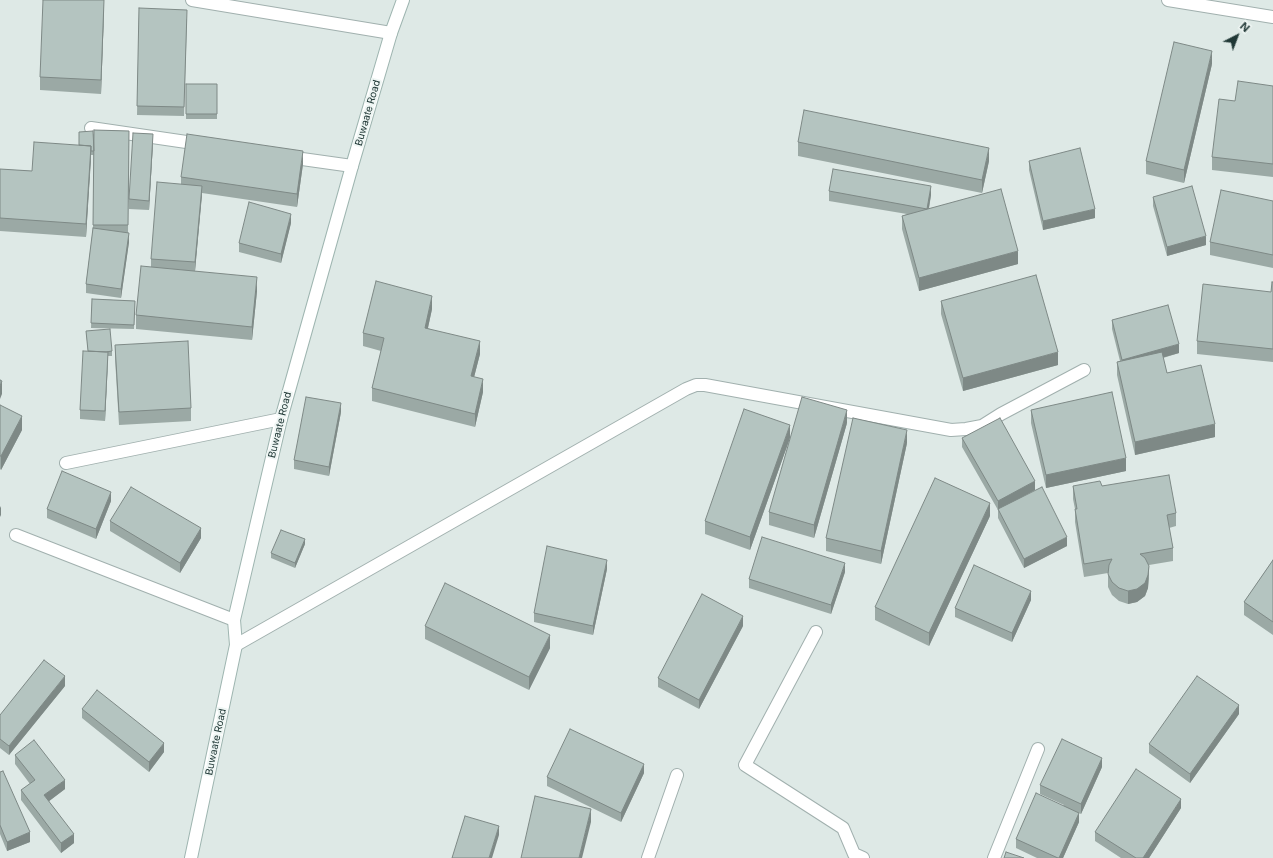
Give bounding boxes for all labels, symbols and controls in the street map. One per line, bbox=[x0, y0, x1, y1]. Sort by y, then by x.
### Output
north arrow bbox=[1217, 16, 1257, 56]
text: N bbox=[1237, 19, 1253, 35]
street label: Buwaate Road bbox=[353, 79, 383, 147]
street label: Buwaate Road bbox=[266, 391, 294, 459]
street label: Buwaate Road bbox=[203, 708, 229, 776]

